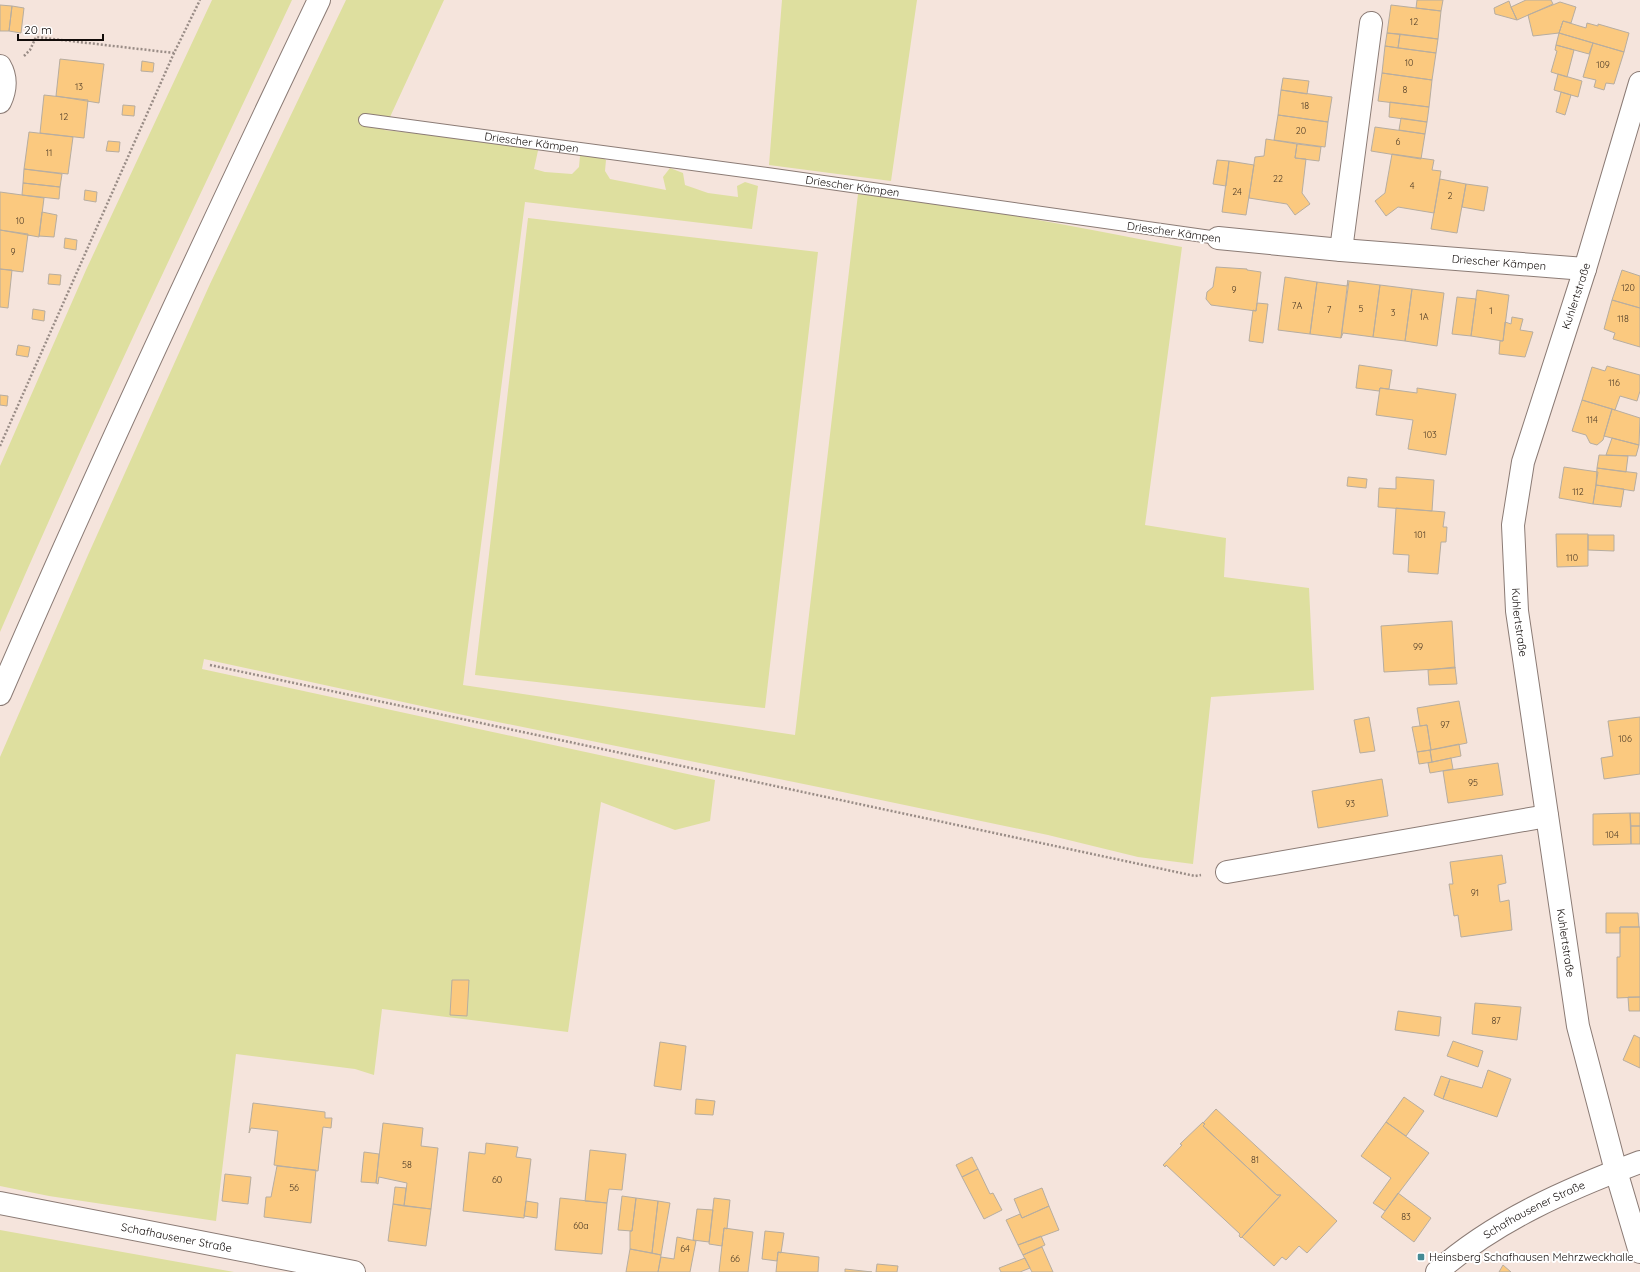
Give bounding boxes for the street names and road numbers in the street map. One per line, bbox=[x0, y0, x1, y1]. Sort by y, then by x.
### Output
street label: Driescher Kämpen bbox=[484, 129, 579, 156]
street label: Driescher Kämpen bbox=[805, 173, 900, 200]
street label: Driescher Kämpen bbox=[1126, 218, 1222, 246]
street label: Driescher Kämpen bbox=[1451, 252, 1547, 273]
street label: Kuhlertstraße bbox=[1559, 261, 1593, 331]
street label: Kuhlertstraße bbox=[1509, 588, 1531, 658]
street label: Kuhlertstraße bbox=[1554, 908, 1578, 978]
street label: Schafhausener Straße bbox=[1481, 1178, 1587, 1242]
street label: Schafhausener Straße bbox=[120, 1220, 233, 1255]

